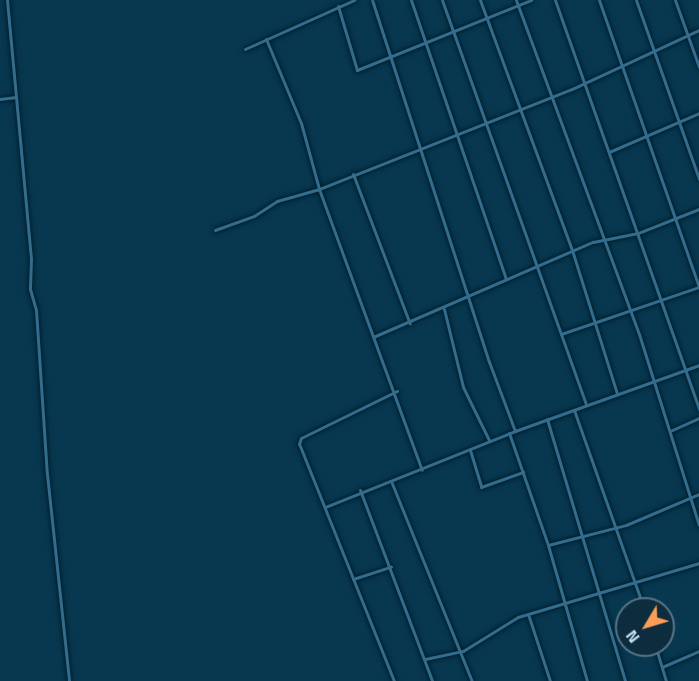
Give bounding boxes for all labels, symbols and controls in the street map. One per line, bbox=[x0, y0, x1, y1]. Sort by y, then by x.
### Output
north arrow bbox=[615, 597, 675, 657]
text: N bbox=[620, 625, 645, 649]

